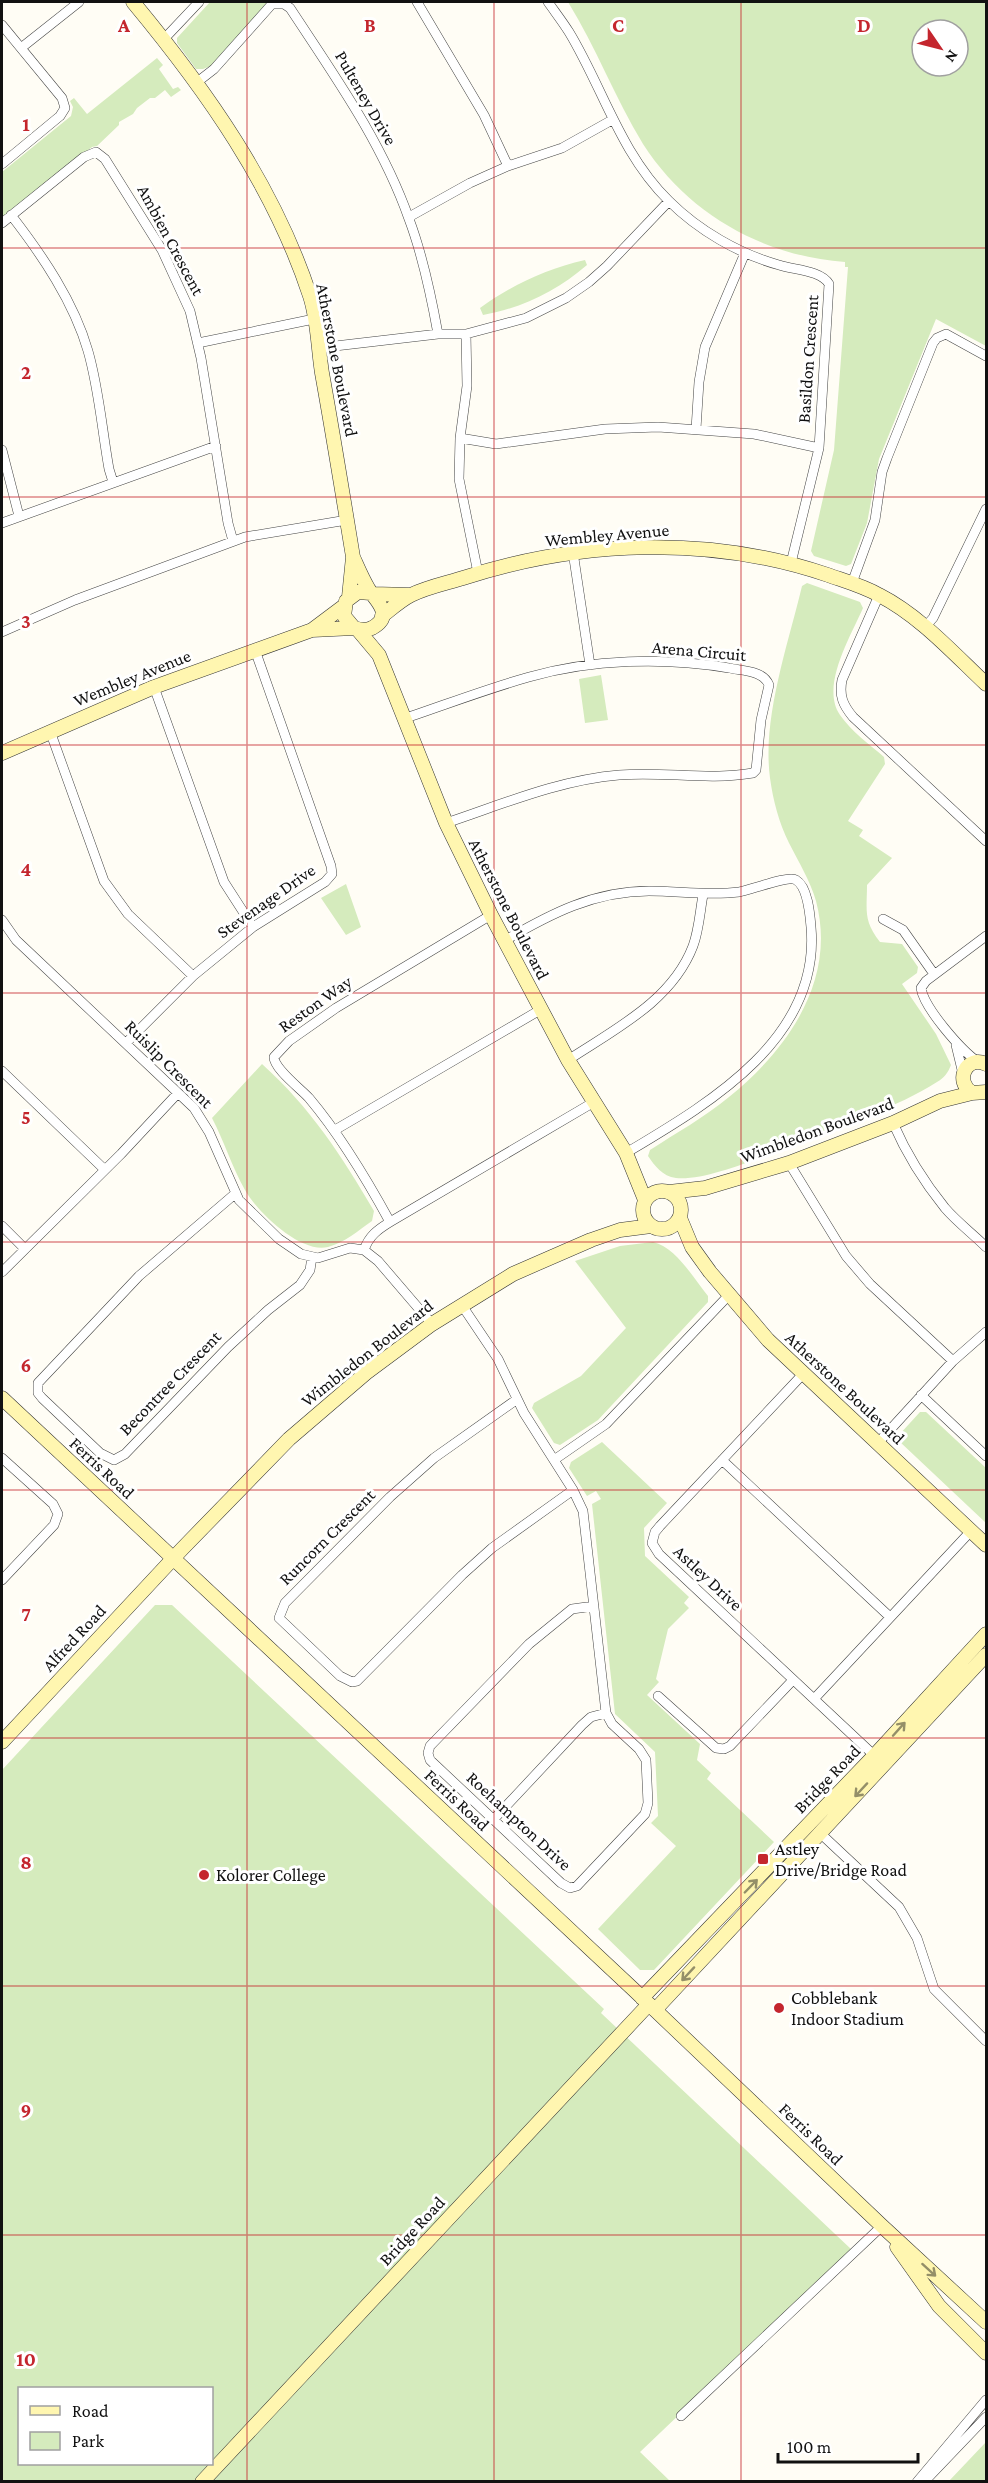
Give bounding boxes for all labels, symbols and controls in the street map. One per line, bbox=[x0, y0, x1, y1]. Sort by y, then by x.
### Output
text: A bbox=[117, 14, 131, 36]
text: B bbox=[364, 14, 376, 36]
text: C bbox=[612, 14, 624, 36]
text: D bbox=[857, 14, 871, 36]
north arrow bbox=[910, 18, 970, 78]
street label: Pulteney Drive bbox=[331, 47, 401, 149]
text: N bbox=[942, 47, 962, 66]
text: 1 bbox=[22, 113, 30, 135]
street label: Ambien Crescent bbox=[133, 181, 209, 300]
street label: Atherstone Boulevard bbox=[312, 282, 362, 439]
street label: Basildon Crescent bbox=[794, 293, 823, 424]
text: 2 bbox=[21, 361, 31, 383]
street label: Wembley Avenue bbox=[544, 520, 670, 550]
text: 3 bbox=[21, 610, 31, 632]
street label: Arena Circuit bbox=[651, 637, 748, 665]
street label: Wembley Avenue bbox=[70, 645, 194, 711]
street label: Atherstone Boulevard bbox=[465, 835, 553, 983]
text: 4 bbox=[21, 858, 32, 880]
street label: Stevenage Drive bbox=[213, 860, 319, 942]
street label: Reston Way bbox=[275, 971, 356, 1037]
street label: Ruislip Crescent bbox=[121, 1016, 218, 1113]
street label: Wimbledon Boulevard bbox=[738, 1093, 897, 1167]
text: 5 bbox=[21, 1106, 31, 1128]
street label: Wimbledon Boulevard bbox=[297, 1295, 437, 1411]
street label: Becontree Crescent bbox=[115, 1326, 226, 1439]
street label: Atherstone Boulevard bbox=[781, 1328, 909, 1449]
text: 6 bbox=[21, 1354, 31, 1376]
street label: Ferris Road bbox=[66, 1433, 139, 1503]
street label: Runcorn Crescent bbox=[275, 1484, 380, 1589]
street label: Astley Drive bbox=[669, 1541, 747, 1615]
street label: Alfred Road bbox=[38, 1600, 110, 1675]
text: 7 bbox=[21, 1603, 31, 1625]
one-way arrow bbox=[892, 1722, 906, 1737]
street label: Bridge Road bbox=[790, 1740, 865, 1817]
street label: Ferris Road bbox=[421, 1765, 494, 1835]
street label: Roehampton Drive bbox=[463, 1767, 575, 1875]
one-way arrow bbox=[853, 1782, 868, 1797]
place label: Astley Drive/Bridge Road bbox=[775, 1839, 908, 1880]
text: 8 bbox=[20, 1851, 32, 1873]
marker: Astley Drive/Bridge Road bbox=[756, 1852, 770, 1866]
place label: Kolorer College bbox=[216, 1865, 326, 1885]
marker: Kolorer College bbox=[197, 1868, 211, 1882]
one-way arrow bbox=[743, 1879, 757, 1894]
one-way arrow bbox=[681, 1966, 695, 1981]
place label: Cobblebank Indoor Stadium bbox=[791, 1988, 905, 2029]
marker: Cobblebank Indoor Stadium bbox=[772, 2001, 786, 2015]
text: 9 bbox=[21, 2099, 31, 2121]
street label: Ferris Road bbox=[775, 2099, 847, 2170]
street label: Bridge Road bbox=[375, 2192, 449, 2270]
one-way arrow bbox=[922, 2263, 937, 2277]
text: 10 bbox=[16, 2348, 36, 2370]
legend bbox=[18, 2387, 213, 2465]
text: Road bbox=[72, 2401, 109, 2421]
scale bar bbox=[778, 2426, 918, 2464]
text: Park bbox=[72, 2431, 104, 2451]
text: 100 m bbox=[787, 2437, 832, 2457]

